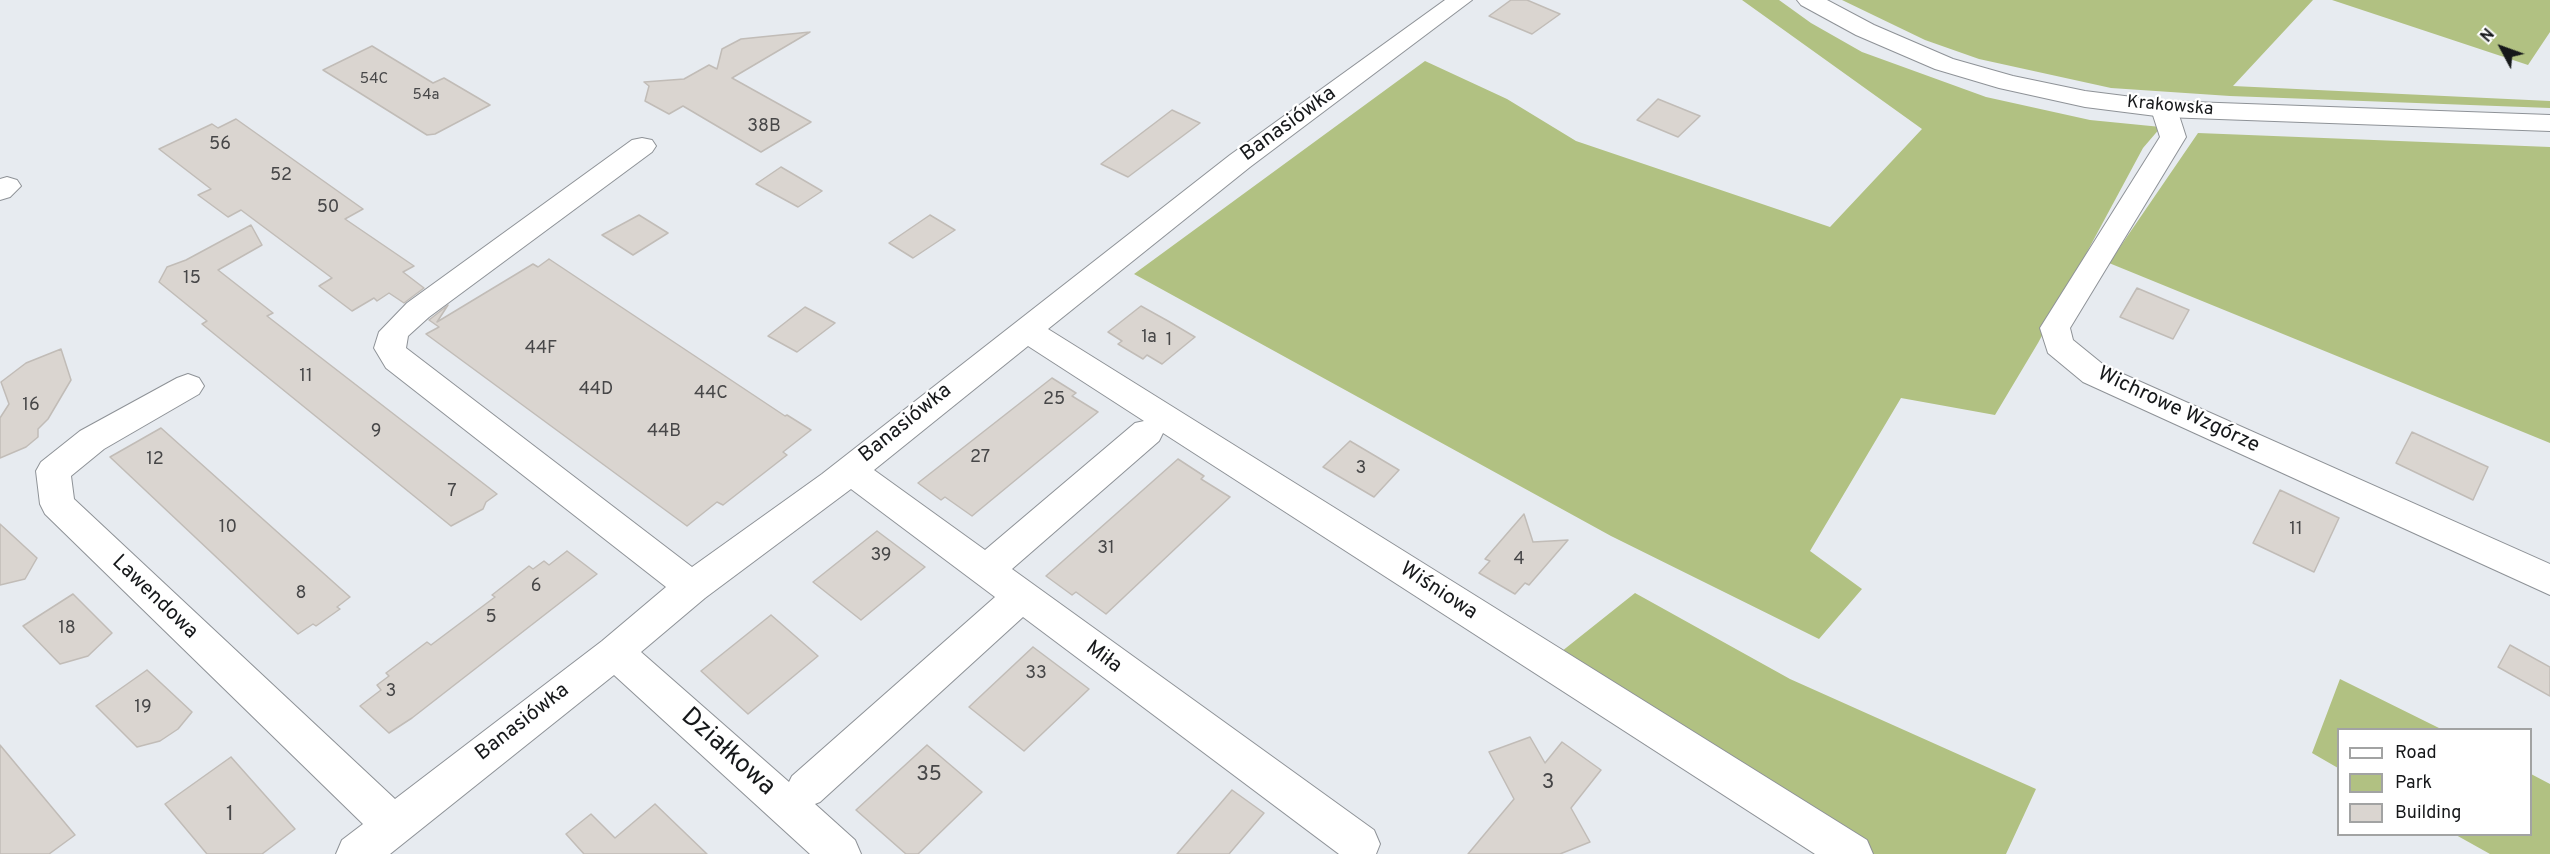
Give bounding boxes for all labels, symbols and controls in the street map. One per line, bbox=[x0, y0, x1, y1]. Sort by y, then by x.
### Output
north arrow bbox=[2472, 18, 2532, 78]
text: N bbox=[2477, 25, 2500, 47]
house number: 54C bbox=[360, 71, 388, 89]
street label: Banasiówka bbox=[1236, 82, 1342, 168]
house number: 54a bbox=[413, 87, 439, 105]
street label: Krakowska bbox=[2126, 92, 2214, 122]
house number: 38B bbox=[747, 116, 781, 138]
house number: 56 bbox=[209, 134, 231, 156]
house number: 52 bbox=[270, 165, 292, 187]
house number: 50 bbox=[317, 197, 339, 219]
house number: 15 bbox=[183, 268, 201, 290]
house number: 1a bbox=[1141, 327, 1157, 349]
house number: 1 bbox=[1166, 330, 1172, 352]
house number: 44F bbox=[525, 338, 557, 360]
street label: Wichrowe Wzgórze bbox=[2093, 362, 2263, 460]
house number: 11 bbox=[299, 366, 313, 388]
house number: 44D bbox=[579, 379, 613, 401]
street label: Banasiówka bbox=[855, 379, 957, 469]
house number: 44C bbox=[694, 383, 728, 405]
house number: 25 bbox=[1043, 389, 1065, 411]
house number: 16 bbox=[22, 395, 40, 417]
house number: 9 bbox=[371, 421, 381, 443]
house number: 44B bbox=[647, 421, 681, 443]
house number: 27 bbox=[970, 447, 990, 469]
house number: 12 bbox=[146, 449, 164, 471]
house number: 3 bbox=[1356, 458, 1366, 480]
house number: 7 bbox=[447, 481, 457, 503]
house number: 10 bbox=[219, 517, 237, 539]
house number: 11 bbox=[2289, 519, 2303, 541]
house number: 31 bbox=[1097, 538, 1115, 560]
house number: 39 bbox=[870, 545, 892, 567]
house number: 4 bbox=[1513, 549, 1525, 571]
street label: Lawendowa bbox=[106, 551, 202, 645]
street label: Wiśniowa bbox=[1395, 558, 1481, 626]
house number: 6 bbox=[531, 576, 541, 598]
house number: 8 bbox=[296, 583, 306, 605]
house number: 5 bbox=[485, 607, 497, 629]
house number: 18 bbox=[58, 618, 76, 640]
street label: Miła bbox=[1080, 636, 1126, 680]
house number: 33 bbox=[1025, 663, 1047, 685]
street label: Banasiówka bbox=[471, 679, 575, 767]
house number: 3 bbox=[386, 681, 396, 703]
house number: 19 bbox=[134, 697, 152, 719]
street label: Działkowa bbox=[673, 702, 781, 804]
legend bbox=[2337, 728, 2532, 836]
text: Road bbox=[2395, 742, 2437, 765]
house number: 35 bbox=[916, 763, 942, 789]
house number: 3 bbox=[1542, 771, 1554, 797]
text: Park bbox=[2395, 772, 2432, 795]
text: Building bbox=[2395, 802, 2461, 825]
house number: 1 bbox=[226, 803, 234, 829]

